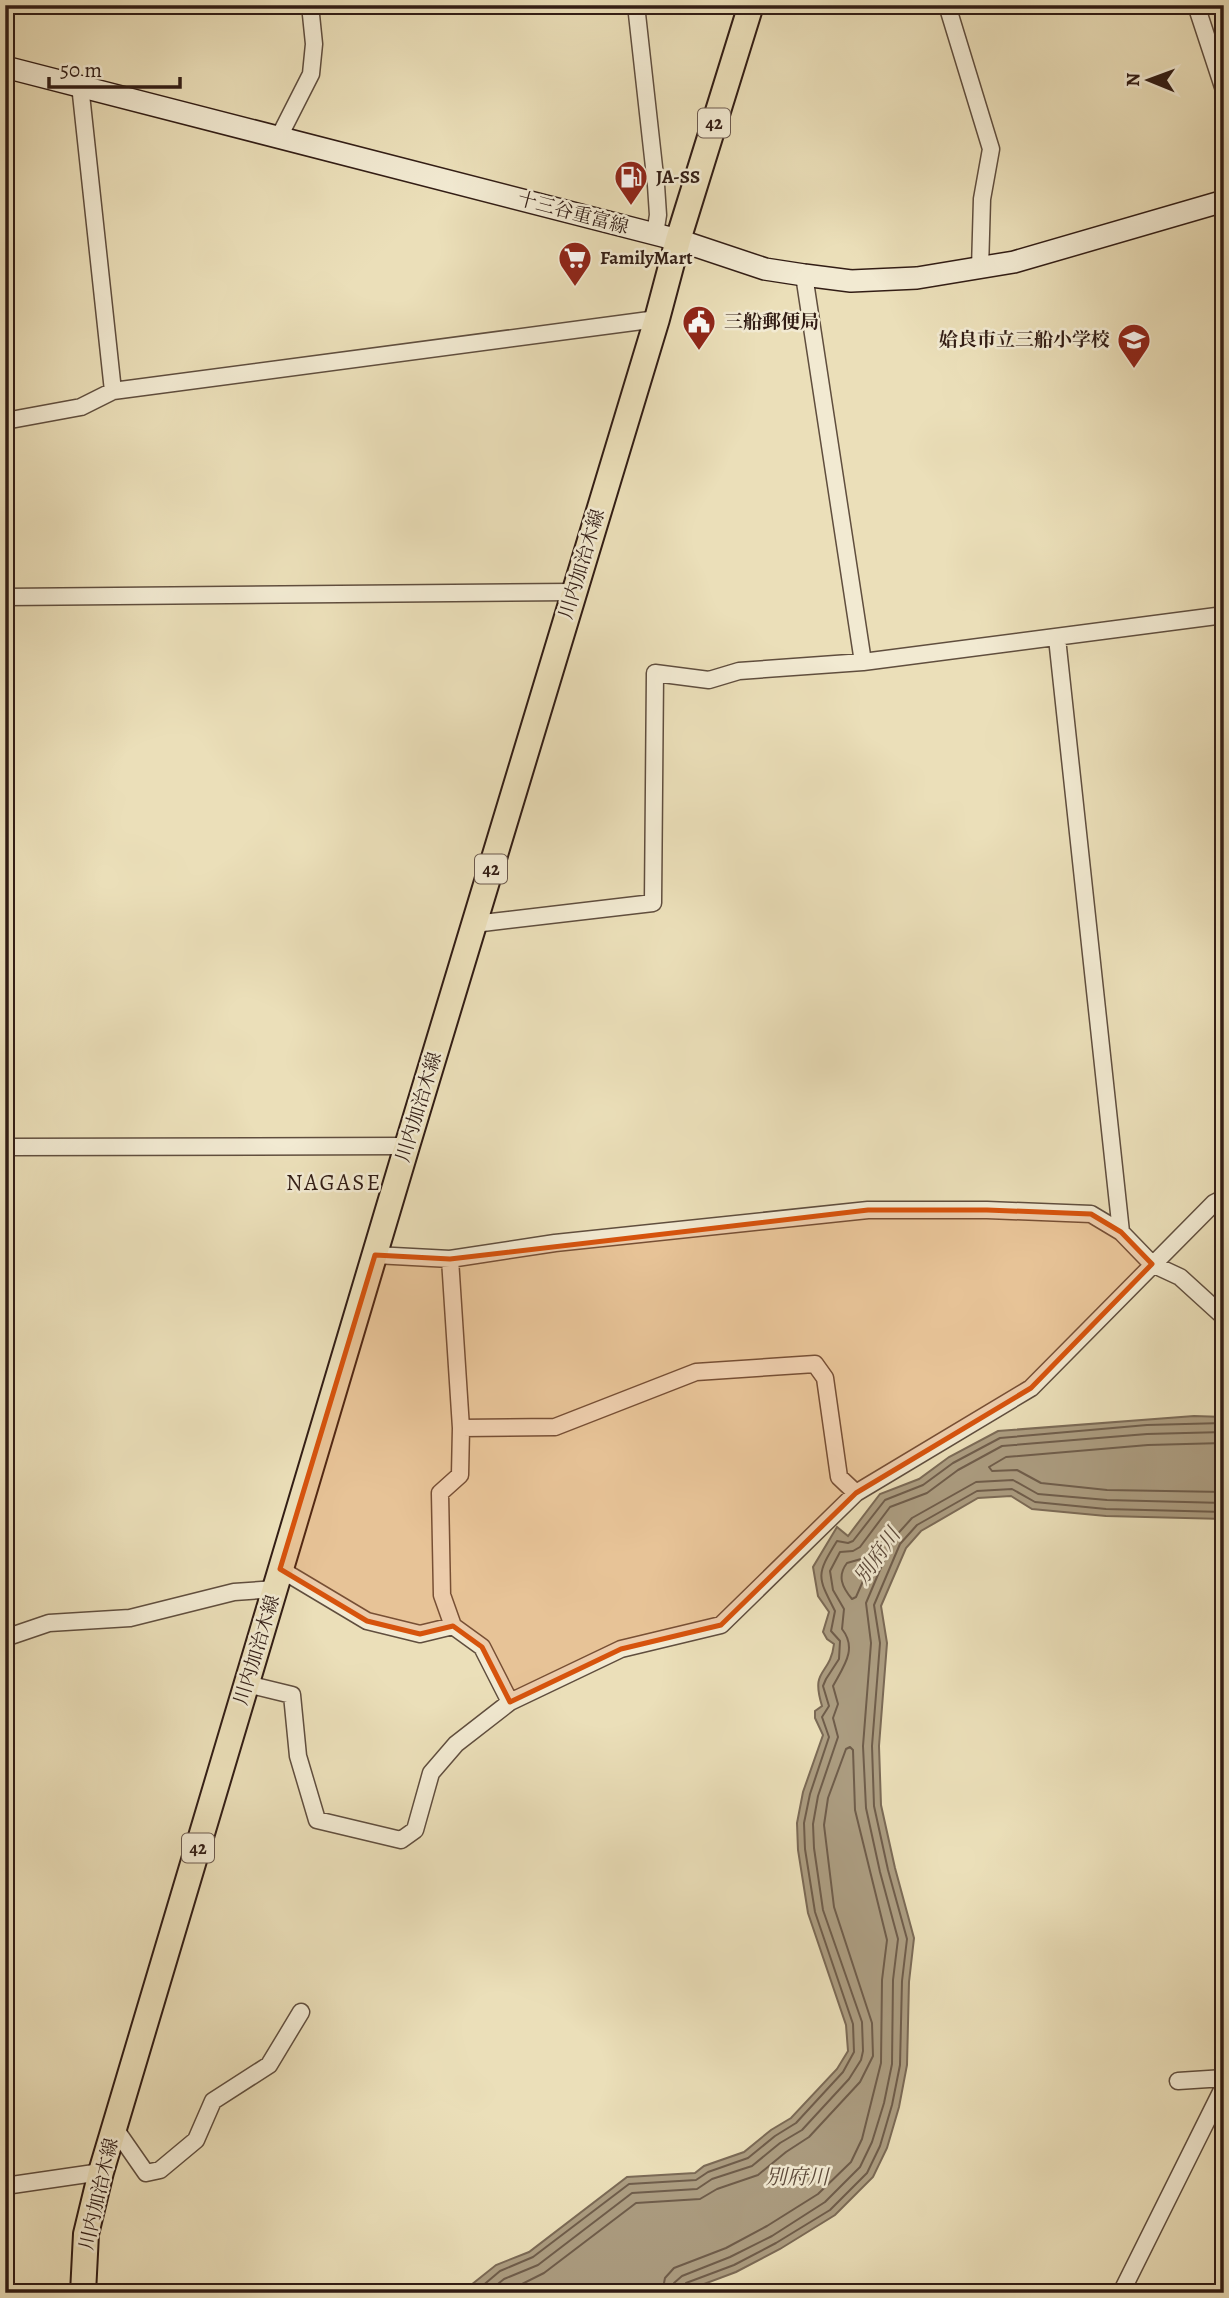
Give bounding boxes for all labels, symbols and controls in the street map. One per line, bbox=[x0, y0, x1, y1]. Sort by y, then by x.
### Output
scale bar bbox=[49, 46, 180, 90]
north arrow bbox=[1114, 46, 1184, 116]
text: 50 m bbox=[60, 56, 102, 84]
text: N bbox=[1120, 72, 1146, 87]
road number: 42 bbox=[698, 109, 730, 138]
fuel station icon: JA-SS bbox=[612, 158, 650, 207]
place label: JA-SS bbox=[656, 164, 700, 190]
street label: 十三谷重富線 bbox=[515, 186, 631, 240]
supermarket icon: FamilyMart bbox=[556, 239, 594, 288]
place label: FamilyMart bbox=[600, 245, 693, 271]
public building icon: 三船郵便局 bbox=[680, 303, 718, 352]
place label: 三船郵便局 bbox=[724, 309, 819, 335]
school or university icon: 姶良市立三船小学校 bbox=[1115, 321, 1153, 370]
place label: 姶良市立三船小学校 bbox=[939, 327, 1110, 353]
street label: 川内加治木線 bbox=[553, 506, 611, 622]
road number: 42 bbox=[475, 854, 507, 884]
street label: 川内加治木線 bbox=[390, 1049, 448, 1165]
district label: NAGASE bbox=[286, 1167, 382, 1198]
water label: 別府川 bbox=[847, 1521, 908, 1590]
street label: 川内加治木線 bbox=[228, 1592, 286, 1708]
road number: 42 bbox=[182, 1834, 214, 1862]
street label: 川内加治木線 bbox=[74, 2136, 124, 2252]
water label: 別府川 bbox=[766, 2163, 830, 2191]

